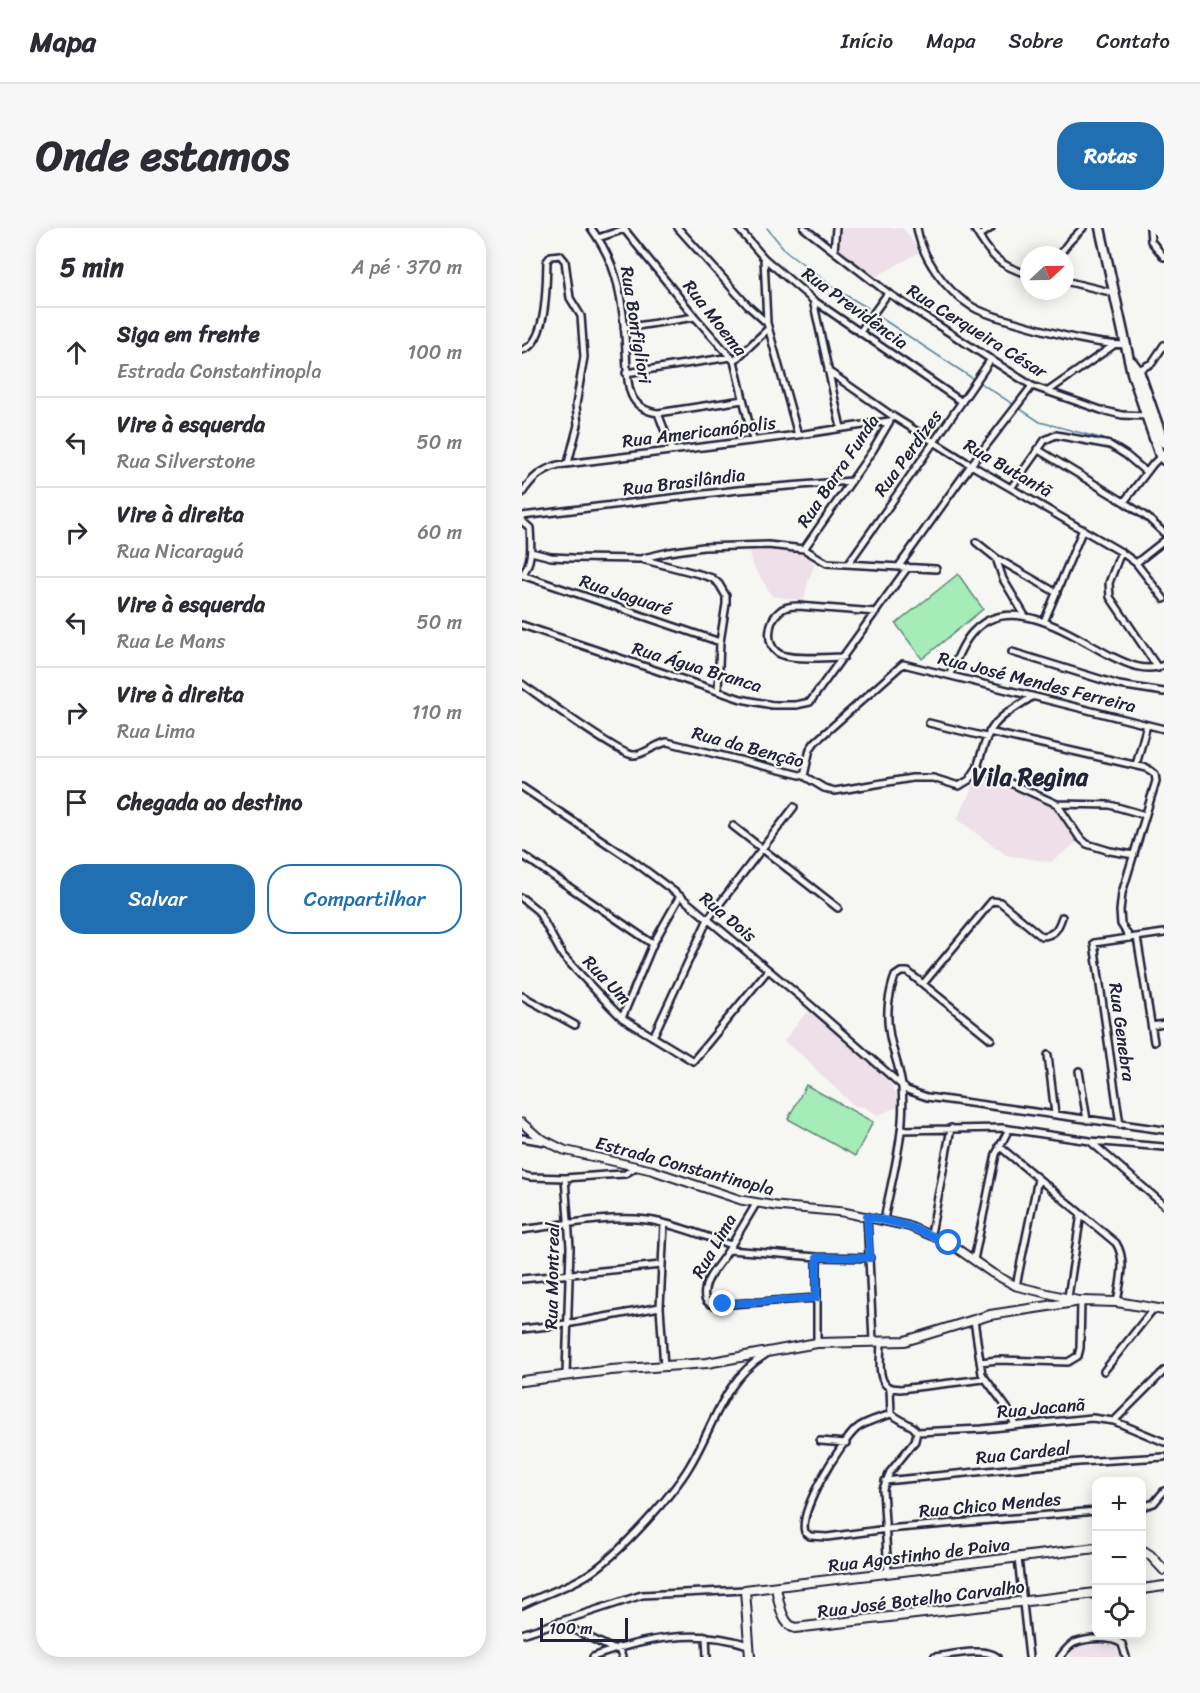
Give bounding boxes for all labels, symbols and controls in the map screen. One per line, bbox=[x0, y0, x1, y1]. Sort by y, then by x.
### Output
text: Mapa bbox=[30, 17, 96, 66]
text: Início bbox=[841, 22, 893, 60]
text: Mapa bbox=[926, 22, 976, 60]
text: Sobre bbox=[1009, 22, 1063, 60]
text: Contato bbox=[1096, 22, 1170, 60]
text: Onde estamos bbox=[36, 119, 290, 193]
button: Rotas bbox=[1057, 122, 1164, 190]
text: 5 min bbox=[60, 244, 124, 290]
north arrow bbox=[1020, 246, 1074, 300]
text: A pé · 370 m bbox=[351, 250, 462, 285]
street label: Rua Previdência bbox=[795, 258, 915, 358]
street label: Rua Bonfigliori bbox=[611, 264, 661, 387]
street label: Rua Moema bbox=[674, 272, 756, 364]
street label: Rua Cerqueira César bbox=[900, 275, 1055, 388]
text: Siga em frente bbox=[117, 315, 260, 354]
text: 100 m bbox=[408, 335, 462, 370]
icon: ahead bbox=[60, 336, 93, 369]
text: Estrada Constantinopla bbox=[117, 354, 322, 389]
street label: Rua Perdizes bbox=[865, 402, 951, 503]
text: Vire à esquerda bbox=[117, 405, 265, 444]
street label: Rua Americanópolis bbox=[620, 407, 778, 457]
street label: Rua Barra Funda bbox=[788, 408, 888, 534]
text: 50 m bbox=[417, 425, 462, 460]
icon: left bbox=[60, 426, 93, 459]
street label: Rua Butantã bbox=[957, 430, 1059, 507]
text: Rua Silverstone bbox=[117, 444, 255, 479]
street label: Rua Brasilândia bbox=[621, 459, 747, 505]
text: Vire à direita bbox=[117, 495, 244, 534]
text: 60 m bbox=[417, 515, 462, 550]
icon: right bbox=[60, 516, 93, 549]
text: Rua Nicaraguá bbox=[117, 534, 244, 569]
street label: Rua Jaguaré bbox=[575, 565, 677, 625]
text: Vire à esquerda bbox=[117, 585, 265, 624]
text: 50 m bbox=[417, 605, 462, 640]
icon: left bbox=[60, 606, 93, 639]
text: Rua Le Mans bbox=[117, 624, 225, 659]
street label: Rua Água Branca bbox=[628, 632, 766, 702]
street label: Rua José Mendes Ferreira bbox=[935, 642, 1139, 722]
text: Vire à direita bbox=[117, 675, 244, 714]
text: 110 m bbox=[412, 695, 462, 730]
icon: right bbox=[60, 696, 93, 729]
text: Rua Lima bbox=[117, 714, 195, 749]
street label: Rua da Benção bbox=[688, 717, 808, 777]
district label: Vila Regina bbox=[972, 756, 1089, 798]
text: Chegada ao destino bbox=[117, 783, 302, 822]
icon: arrive bbox=[60, 786, 93, 819]
button: Salvar bbox=[60, 864, 255, 934]
button: Compartilhar bbox=[267, 864, 462, 934]
street label: Rua Dois bbox=[692, 883, 765, 951]
street label: Rua Um bbox=[575, 947, 639, 1013]
street label: Rua Genebra bbox=[1099, 981, 1145, 1084]
street label: Estrada Constantinopla bbox=[592, 1127, 778, 1205]
street label: Rua Lima bbox=[683, 1207, 745, 1285]
street label: Rua Montreal bbox=[535, 1221, 569, 1330]
route start bbox=[935, 1229, 961, 1255]
route end bbox=[709, 1290, 735, 1316]
street label: Rua Jacanã bbox=[996, 1388, 1087, 1428]
street label: Rua Cardeal bbox=[974, 1432, 1073, 1474]
map controls bbox=[1092, 1477, 1146, 1639]
button: + bbox=[1092, 1477, 1146, 1531]
street label: Rua Chico Mendes bbox=[918, 1483, 1063, 1527]
street label: Rua Agostinho de Paiva bbox=[826, 1528, 1012, 1582]
button: − bbox=[1092, 1531, 1146, 1585]
street label: Rua José Botelho Carvalho bbox=[816, 1570, 1026, 1628]
button: locate bbox=[1092, 1585, 1146, 1639]
text: 100 m bbox=[549, 1614, 593, 1643]
scale bar bbox=[540, 1615, 628, 1642]

